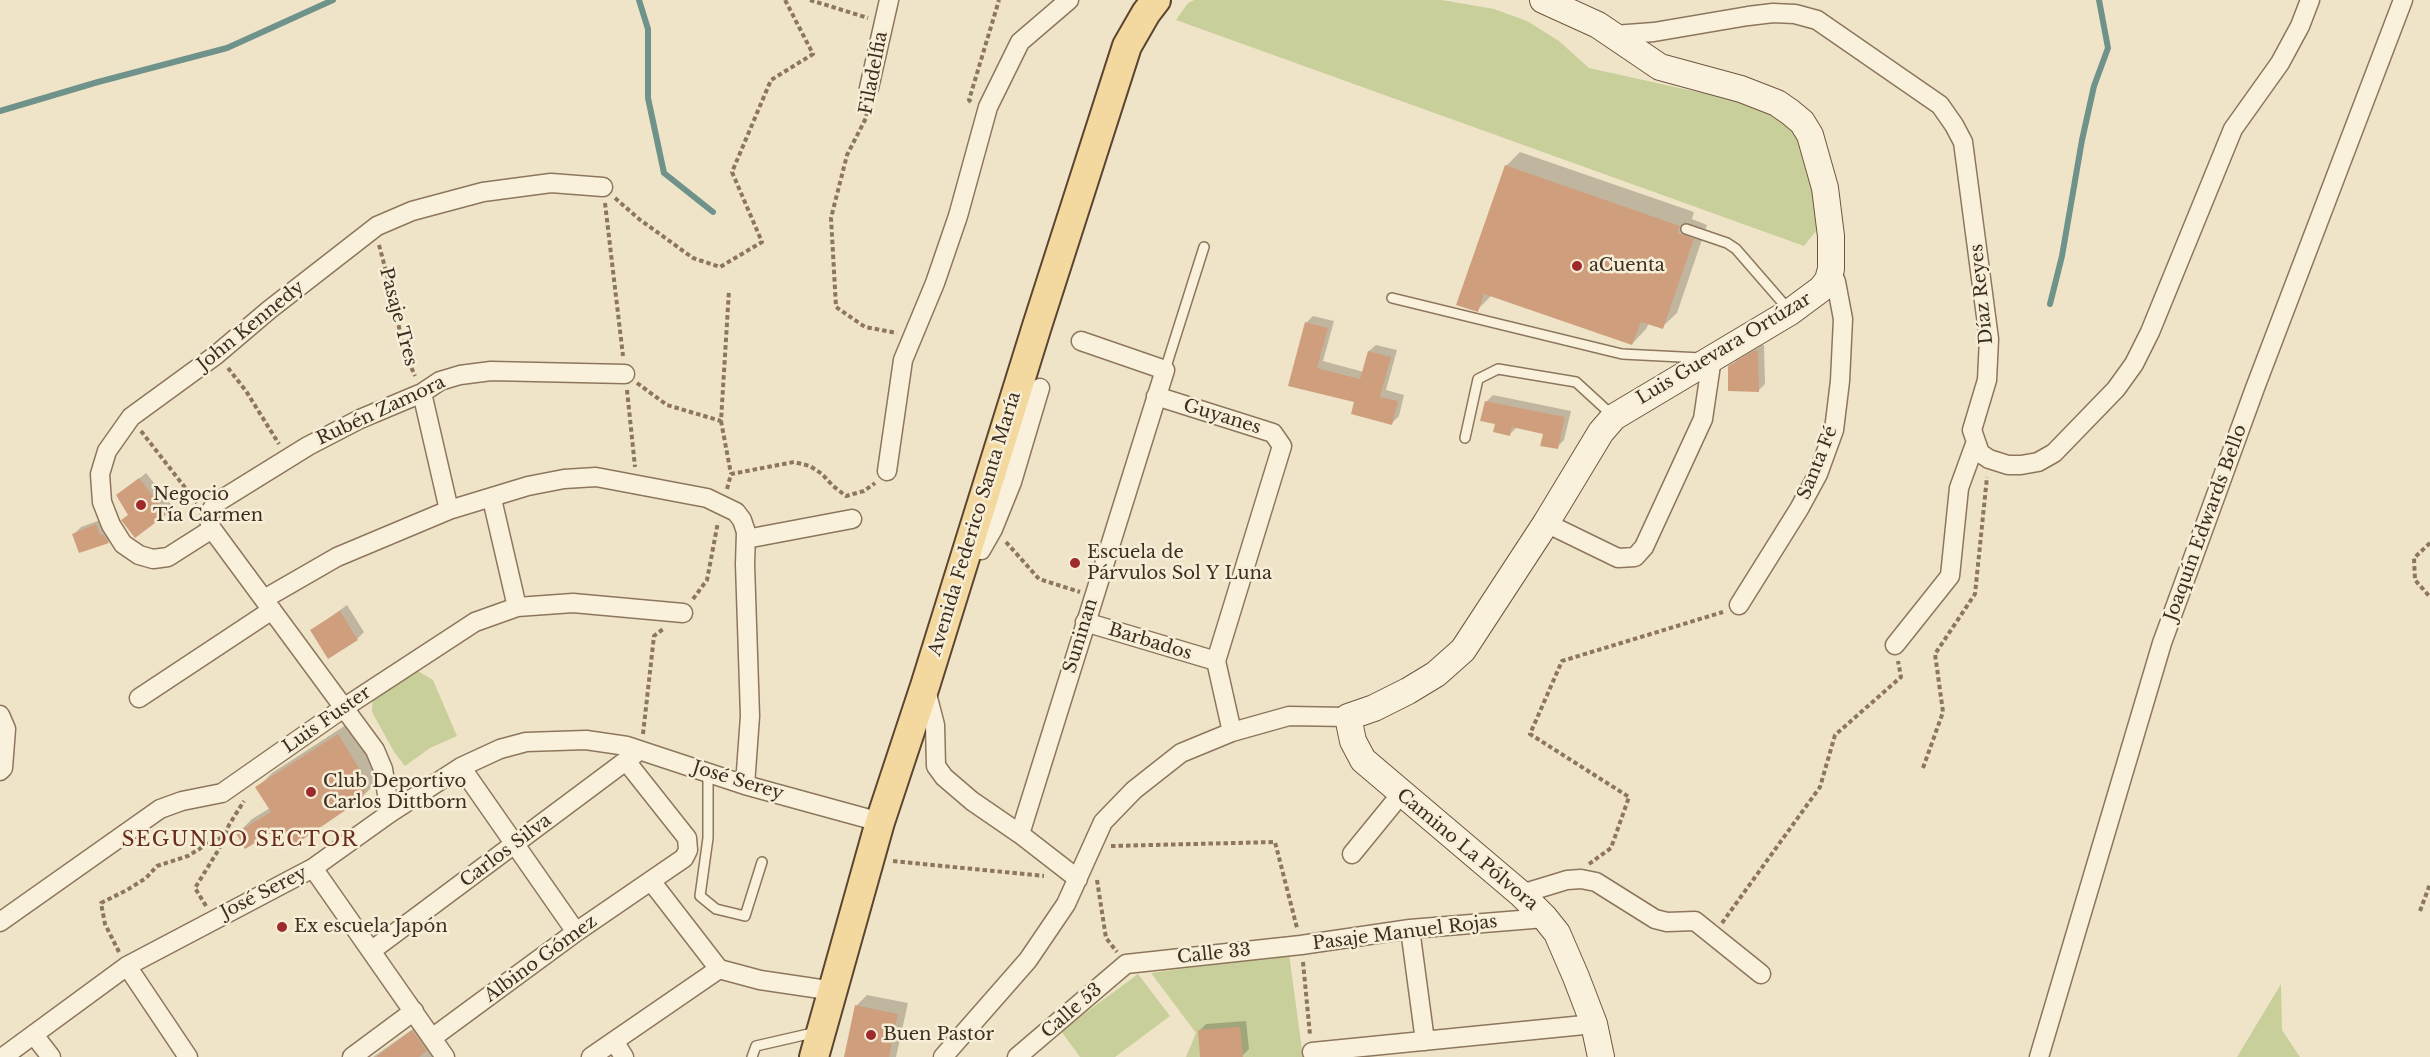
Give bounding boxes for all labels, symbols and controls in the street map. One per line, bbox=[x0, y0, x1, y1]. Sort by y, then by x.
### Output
street label: Filadelfia bbox=[855, 30, 893, 116]
street label: Díaz Reyes bbox=[1966, 243, 1998, 345]
place label: aCuenta bbox=[1589, 255, 1665, 277]
marker: aCuenta bbox=[1570, 259, 1584, 273]
street label: Pasaje Tres bbox=[374, 265, 422, 369]
street label: John Kennedy bbox=[193, 276, 309, 376]
street label: Luis Guevara Ortúzar bbox=[1633, 288, 1815, 410]
street label: Rubén Zamora bbox=[313, 372, 449, 450]
street label: Avenida Federico Santa María bbox=[924, 389, 1026, 659]
street label: Guyanes bbox=[1181, 395, 1263, 439]
street label: Joaquín Edwards Bello bbox=[2160, 422, 2252, 624]
street label: Santa Fé bbox=[1793, 423, 1843, 503]
place label: Negocio Tía Carmen bbox=[153, 484, 263, 526]
marker: Negocio Tía Carmen bbox=[134, 498, 148, 512]
place label: Escuela de Párvulos Sol Y Luna bbox=[1087, 542, 1272, 584]
marker: Escuela de Párvulos Sol Y Luna bbox=[1068, 556, 1082, 570]
street label: Suninan bbox=[1059, 596, 1103, 676]
street label: Barbados bbox=[1106, 619, 1194, 665]
street label: Luis Fuster bbox=[279, 682, 375, 758]
street label: José Serey bbox=[690, 757, 786, 805]
place label: Club Deportivo Carlos Dittborn bbox=[323, 771, 467, 814]
marker: Club Deportivo Carlos Dittborn bbox=[304, 785, 318, 799]
street label: Camino La Pólvora bbox=[1392, 785, 1542, 915]
street label: Carlos Silva bbox=[456, 810, 556, 892]
district label: SEGUNDO SECTOR bbox=[121, 828, 359, 852]
street label: José Serey bbox=[217, 862, 311, 924]
street label: Albino Gómez bbox=[480, 911, 602, 1007]
street label: Pasaje Manuel Rojas bbox=[1311, 911, 1499, 955]
place label: Ex escuela Japón bbox=[294, 916, 448, 938]
marker: Ex escuela Japón bbox=[275, 920, 289, 934]
street label: Calle 33 bbox=[1176, 939, 1252, 969]
street label: Calle 53 bbox=[1037, 979, 1107, 1043]
place label: Buen Pastor bbox=[883, 1024, 994, 1046]
marker: Buen Pastor bbox=[864, 1028, 878, 1042]

